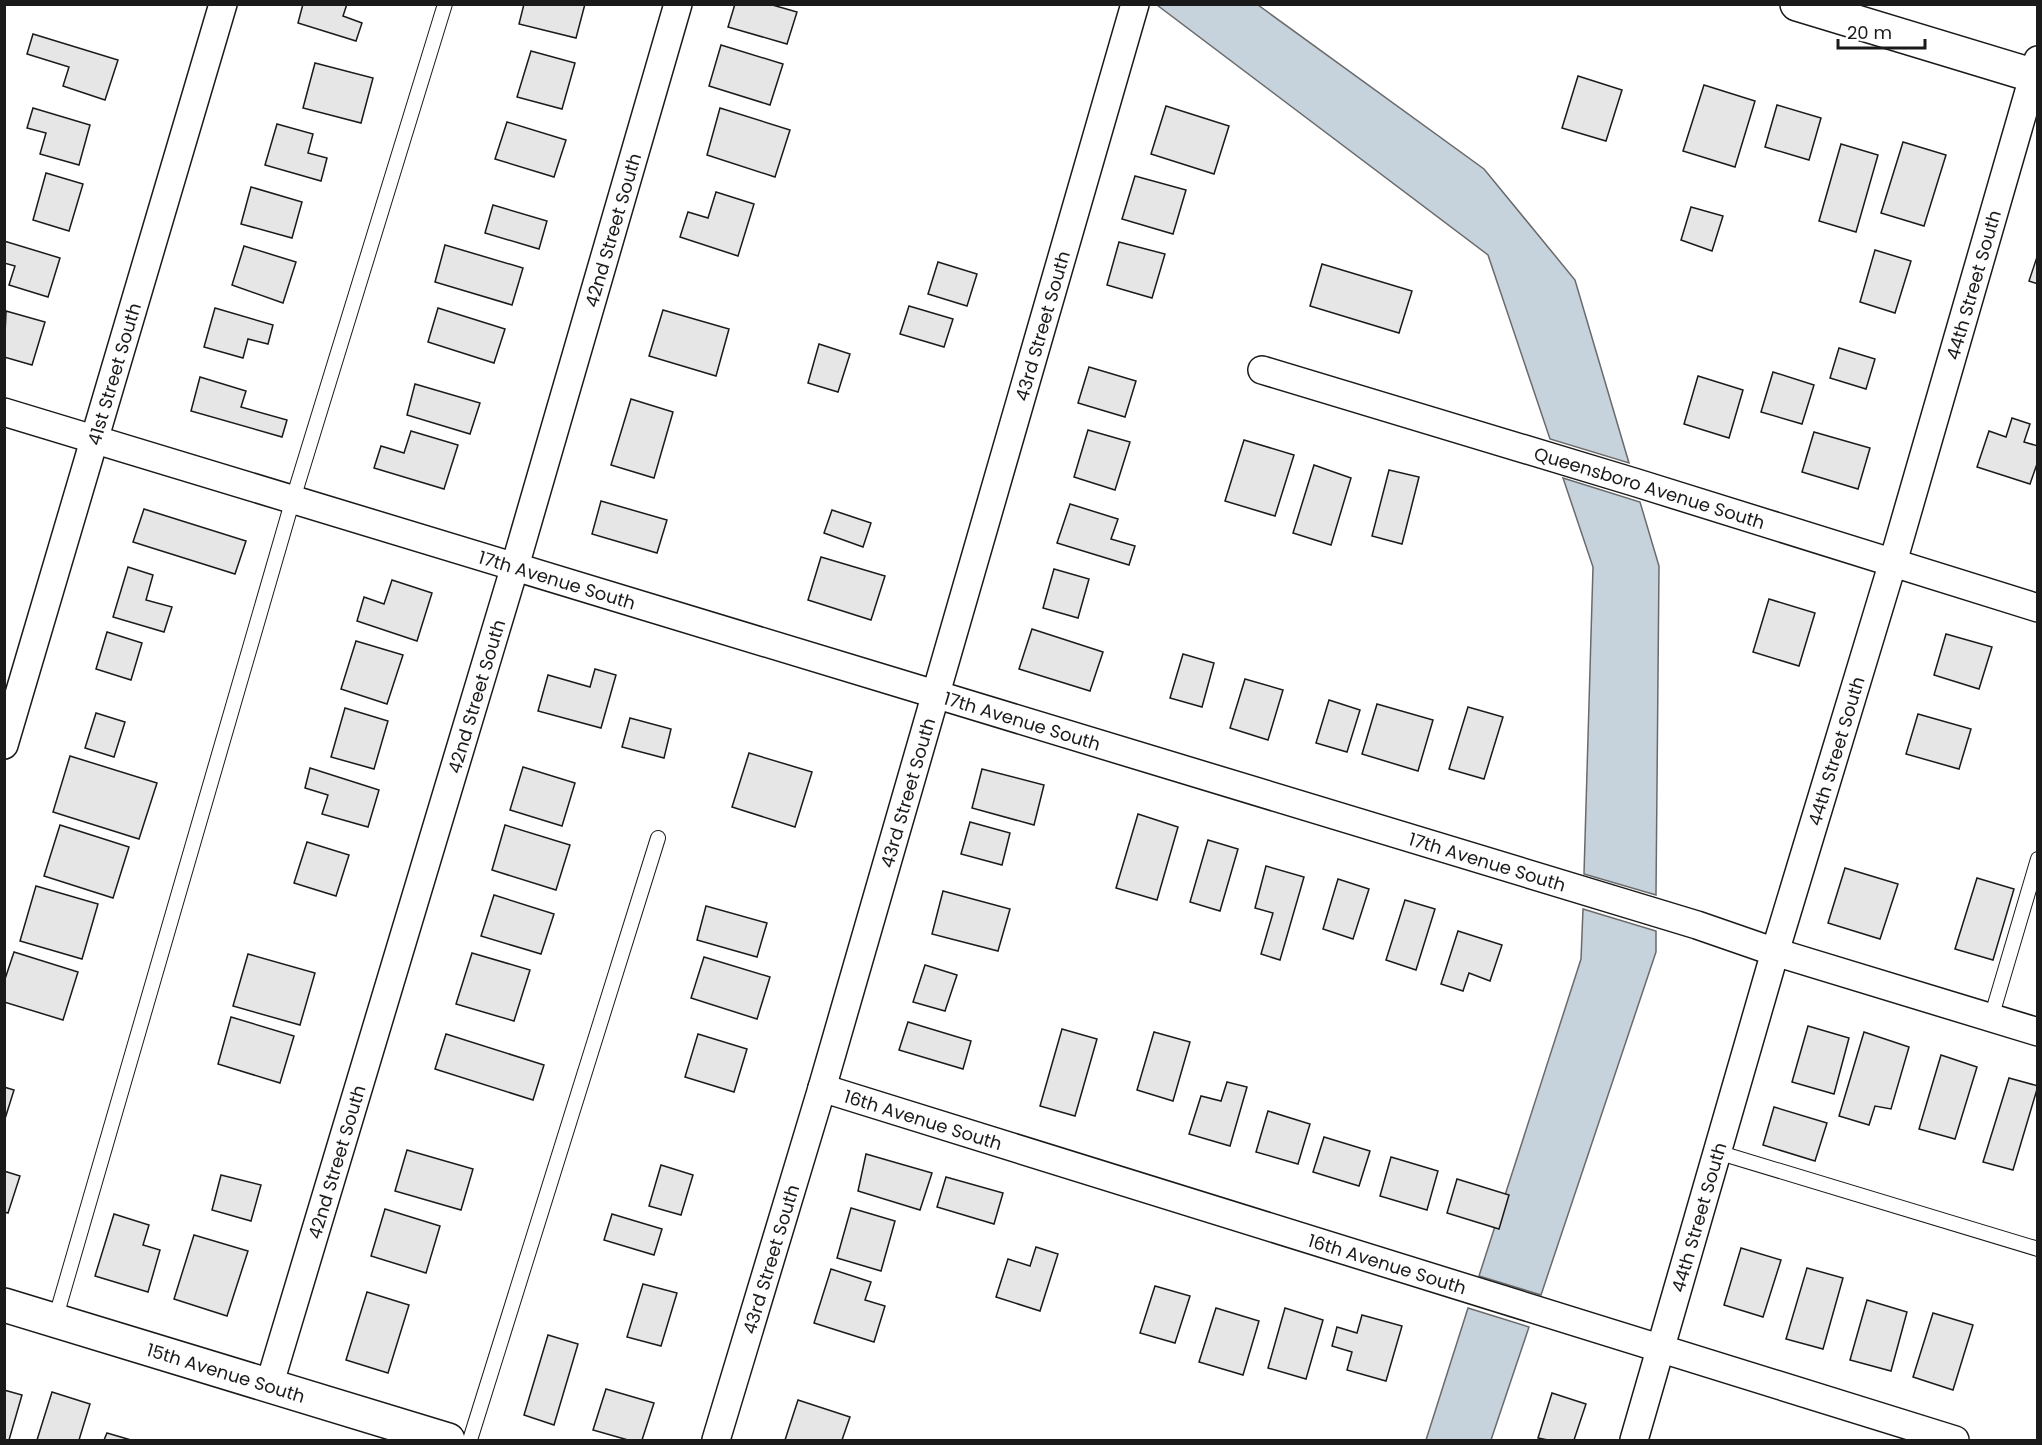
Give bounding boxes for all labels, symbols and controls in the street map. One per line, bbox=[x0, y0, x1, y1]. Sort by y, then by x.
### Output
scale bar bbox=[1838, 12, 1925, 50]
text: 20 m bbox=[1847, 20, 1892, 45]
street label: 42nd Street South bbox=[578, 150, 647, 310]
street label: 44th Street South bbox=[1940, 207, 2007, 363]
street label: 43rd Street South bbox=[1009, 248, 1076, 404]
street label: 41st Street South bbox=[81, 300, 147, 448]
street label: Queensboro Avenue South bbox=[1531, 440, 1768, 535]
street label: 17th Avenue South bbox=[476, 544, 639, 615]
street label: 42nd Street South bbox=[441, 616, 511, 776]
street label: 44th Street South bbox=[1801, 673, 1870, 829]
street label: 17th Avenue South bbox=[941, 685, 1104, 756]
street label: 43rd Street South bbox=[874, 715, 941, 871]
street label: 17th Avenue South bbox=[1406, 826, 1569, 897]
street label: 42nd Street South bbox=[301, 1082, 371, 1242]
street label: 16th Avenue South bbox=[841, 1083, 1005, 1156]
street label: 44th Street South bbox=[1665, 1139, 1732, 1295]
street label: 43rd Street South bbox=[736, 1181, 805, 1337]
street label: 16th Avenue South bbox=[1305, 1227, 1470, 1300]
street label: 15th Avenue South bbox=[144, 1337, 308, 1408]

